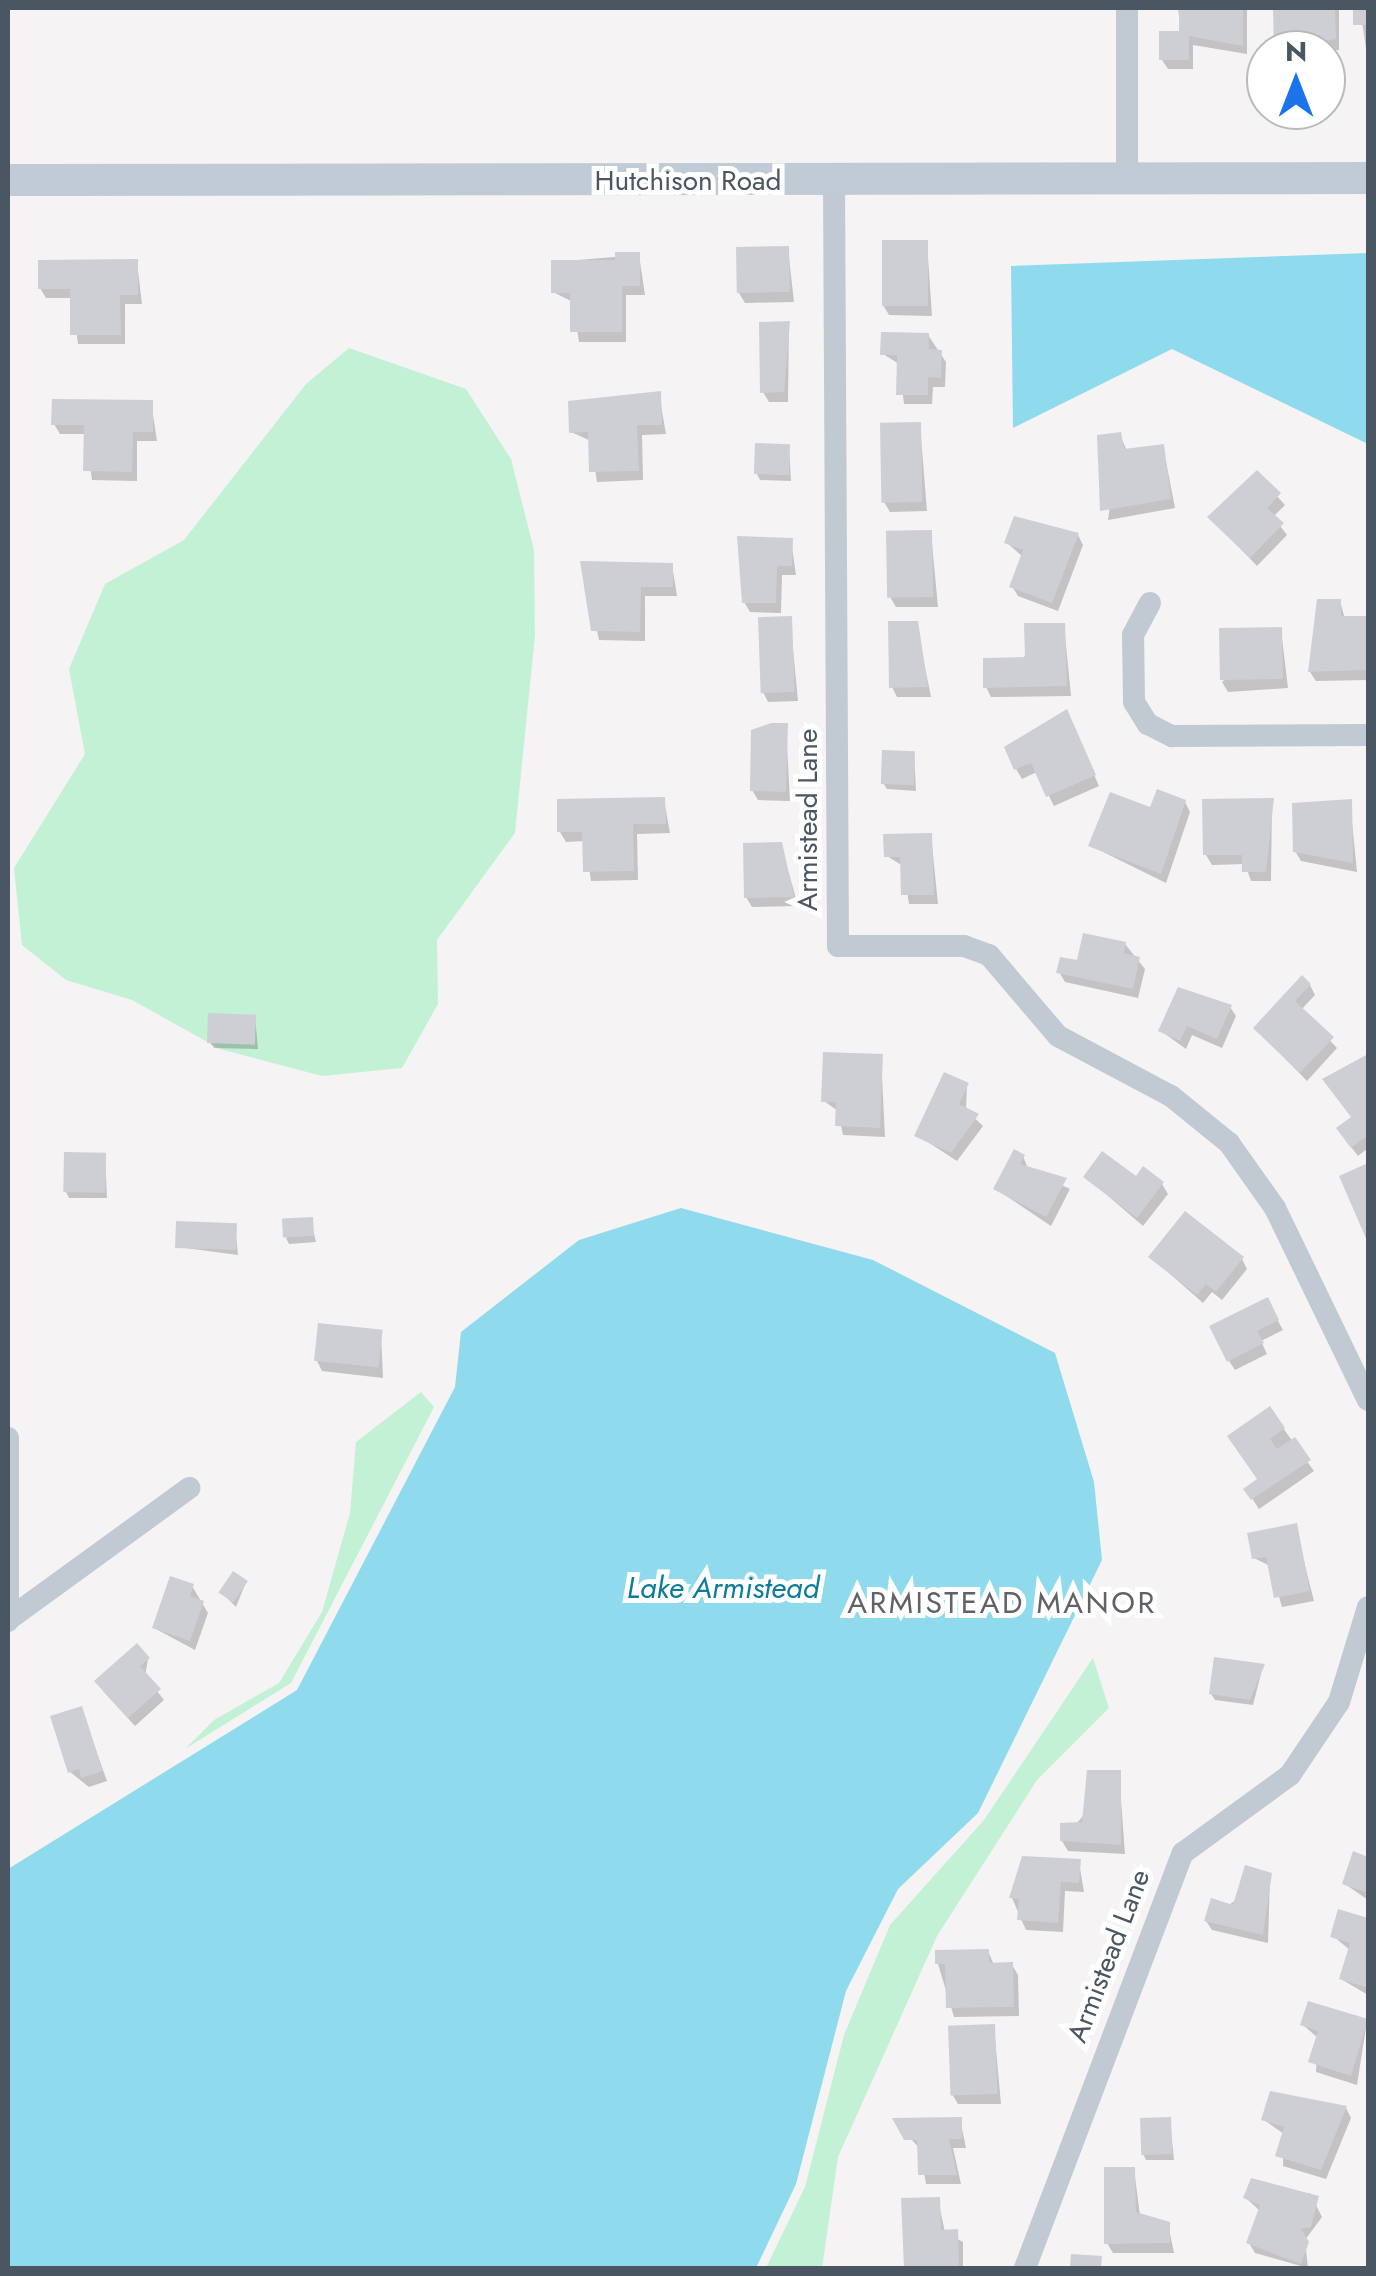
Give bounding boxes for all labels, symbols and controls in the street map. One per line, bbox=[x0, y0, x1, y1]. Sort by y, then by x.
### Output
north arrow bbox=[1246, 30, 1346, 130]
text: N bbox=[1285, 31, 1307, 72]
street label: Hutchison Road bbox=[595, 164, 781, 198]
street label: Armistead Lane bbox=[791, 729, 825, 911]
water label: Lake Armistead bbox=[627, 1570, 819, 1606]
district label: ARMISTEAD MANOR bbox=[847, 1585, 1157, 1621]
street label: Armistead Lane bbox=[1061, 1865, 1157, 2047]

